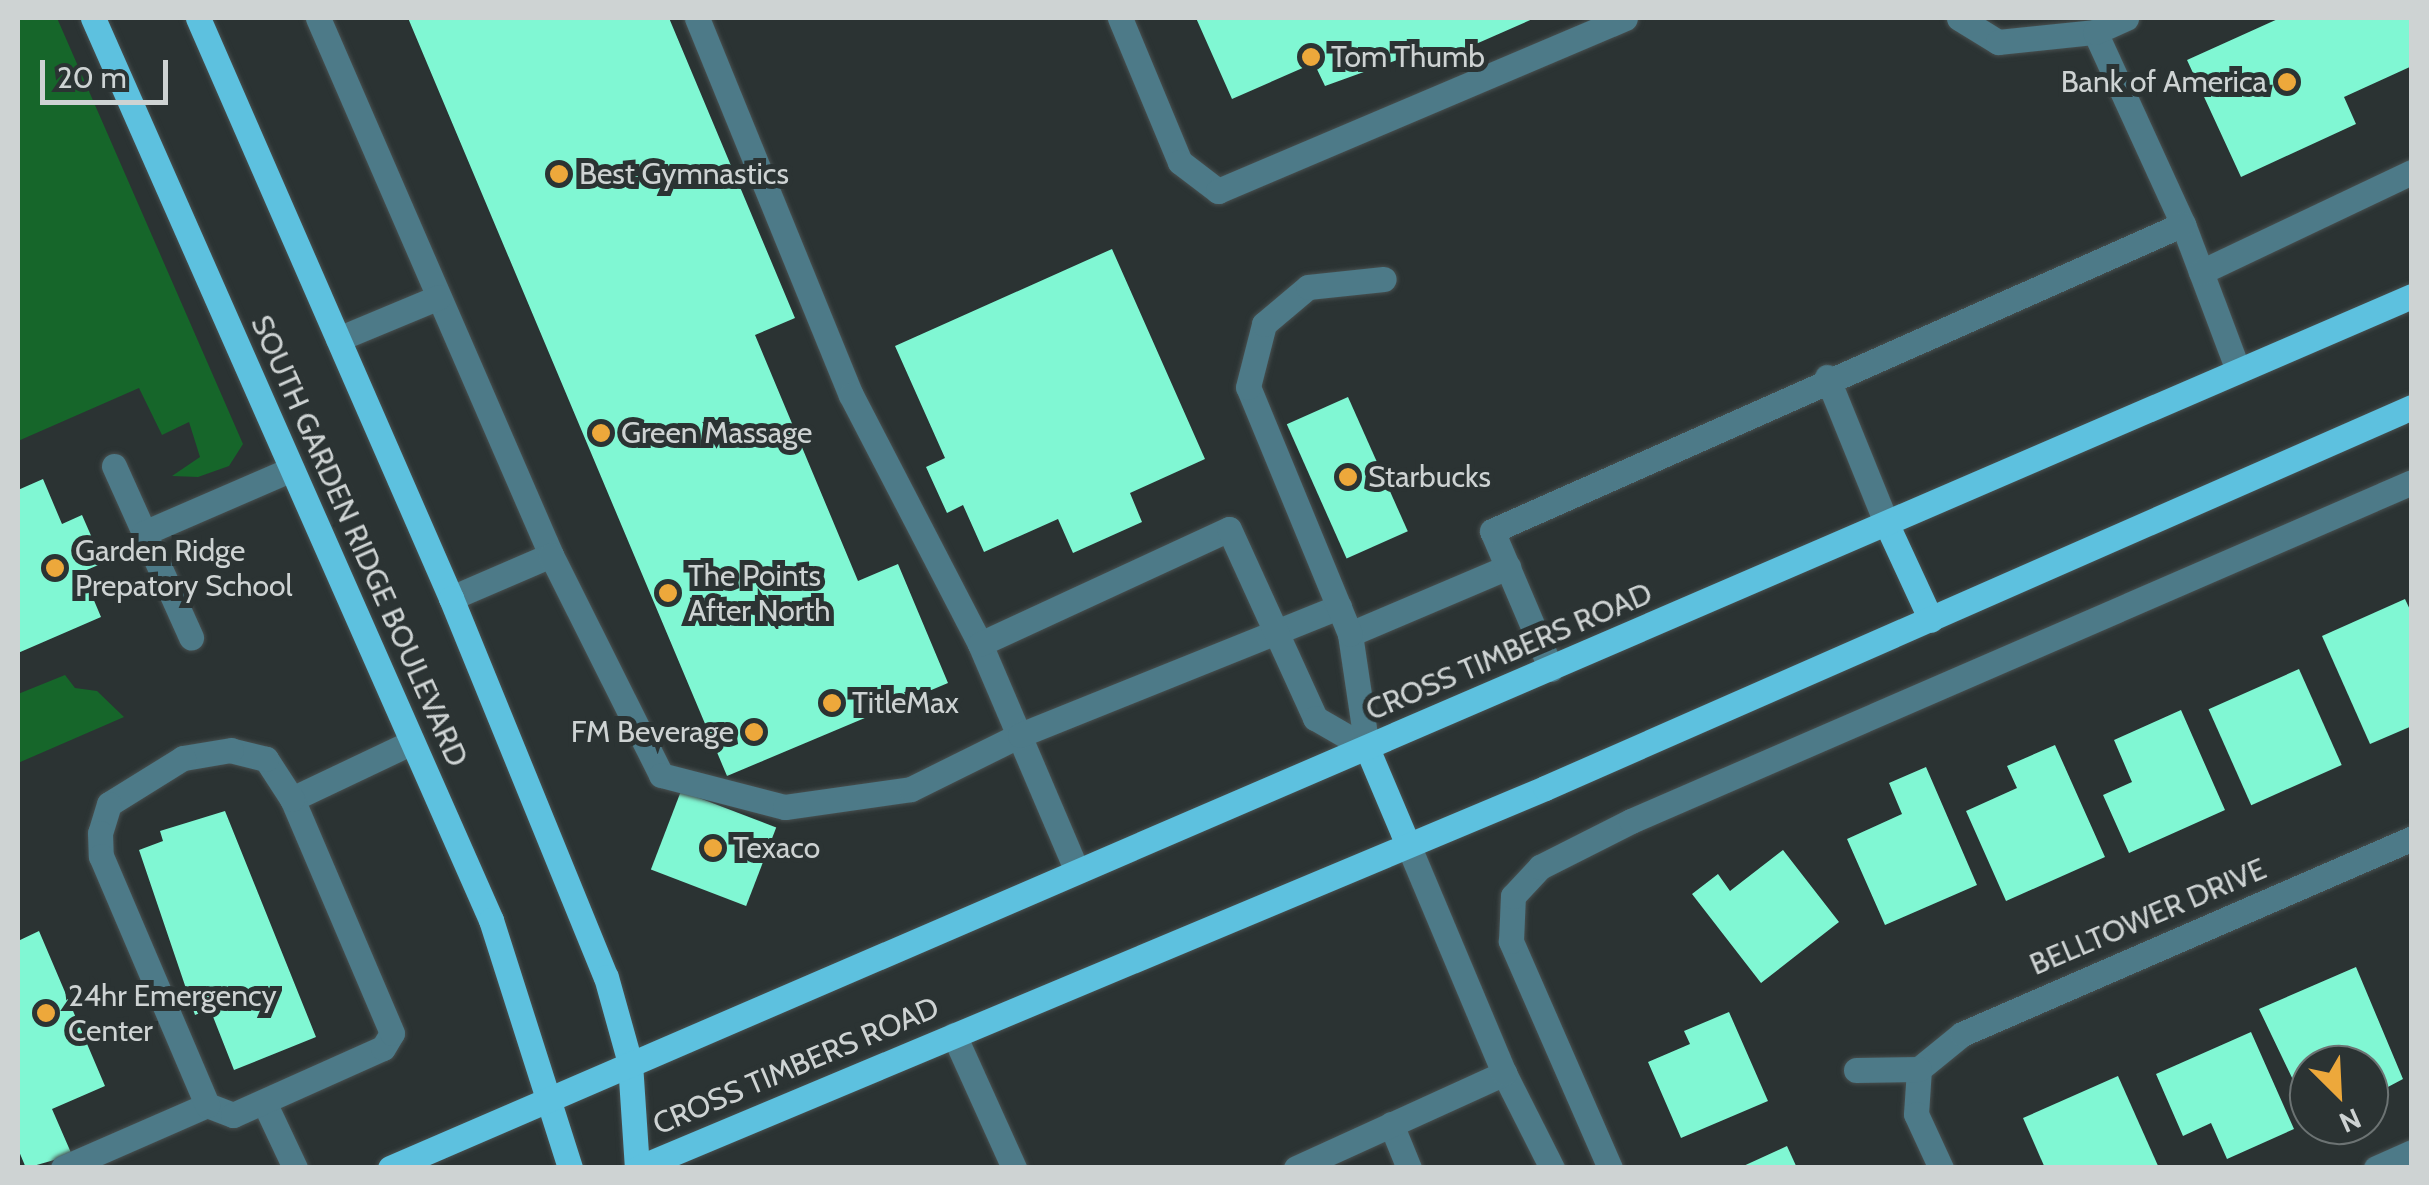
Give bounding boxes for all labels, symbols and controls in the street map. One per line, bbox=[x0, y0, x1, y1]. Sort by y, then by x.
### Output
place label: Tom Thumb bbox=[1331, 39, 1485, 75]
scale bar bbox=[45, 40, 172, 102]
marker: Tom Thumb bbox=[1300, 46, 1322, 68]
text: 20 m bbox=[57, 59, 127, 96]
place label: Bank of America bbox=[2061, 64, 2267, 100]
marker: Bank of America bbox=[2276, 71, 2298, 93]
place label: Best Gymnastics bbox=[579, 156, 789, 192]
marker: Best Gymnastics bbox=[548, 163, 570, 185]
street label: SOUTH GARDEN RIDGE BOULEVARD bbox=[243, 310, 475, 772]
place label: Green Massage bbox=[621, 415, 812, 451]
marker: Green Massage bbox=[590, 422, 612, 444]
place label: Starbucks bbox=[1368, 459, 1491, 495]
marker: Starbucks bbox=[1337, 466, 1359, 488]
place label: Garden Ridge Prepatory School bbox=[75, 533, 293, 604]
marker: Garden Ridge Prepatory School bbox=[44, 557, 66, 579]
place label: The Points After North bbox=[688, 558, 831, 628]
street label: CROSS TIMBERS ROAD bbox=[1361, 575, 1657, 729]
marker: The Points After North bbox=[657, 582, 679, 604]
place label: TitleMax bbox=[852, 685, 959, 721]
marker: TitleMax bbox=[821, 692, 843, 714]
place label: FM Beverage bbox=[571, 714, 734, 750]
marker: FM Beverage bbox=[743, 721, 765, 743]
place label: Texaco bbox=[733, 830, 820, 866]
marker: Texaco bbox=[702, 837, 724, 859]
street label: BELLTOWER DRIVE bbox=[2025, 851, 2271, 983]
place label: 24hr Emergency Center bbox=[68, 978, 277, 1048]
street label: CROSS TIMBERS ROAD bbox=[648, 989, 944, 1143]
marker: 24hr Emergency Center bbox=[33, 1000, 59, 1026]
north arrow bbox=[2289, 1045, 2389, 1145]
text: N bbox=[2334, 1101, 2366, 1140]

